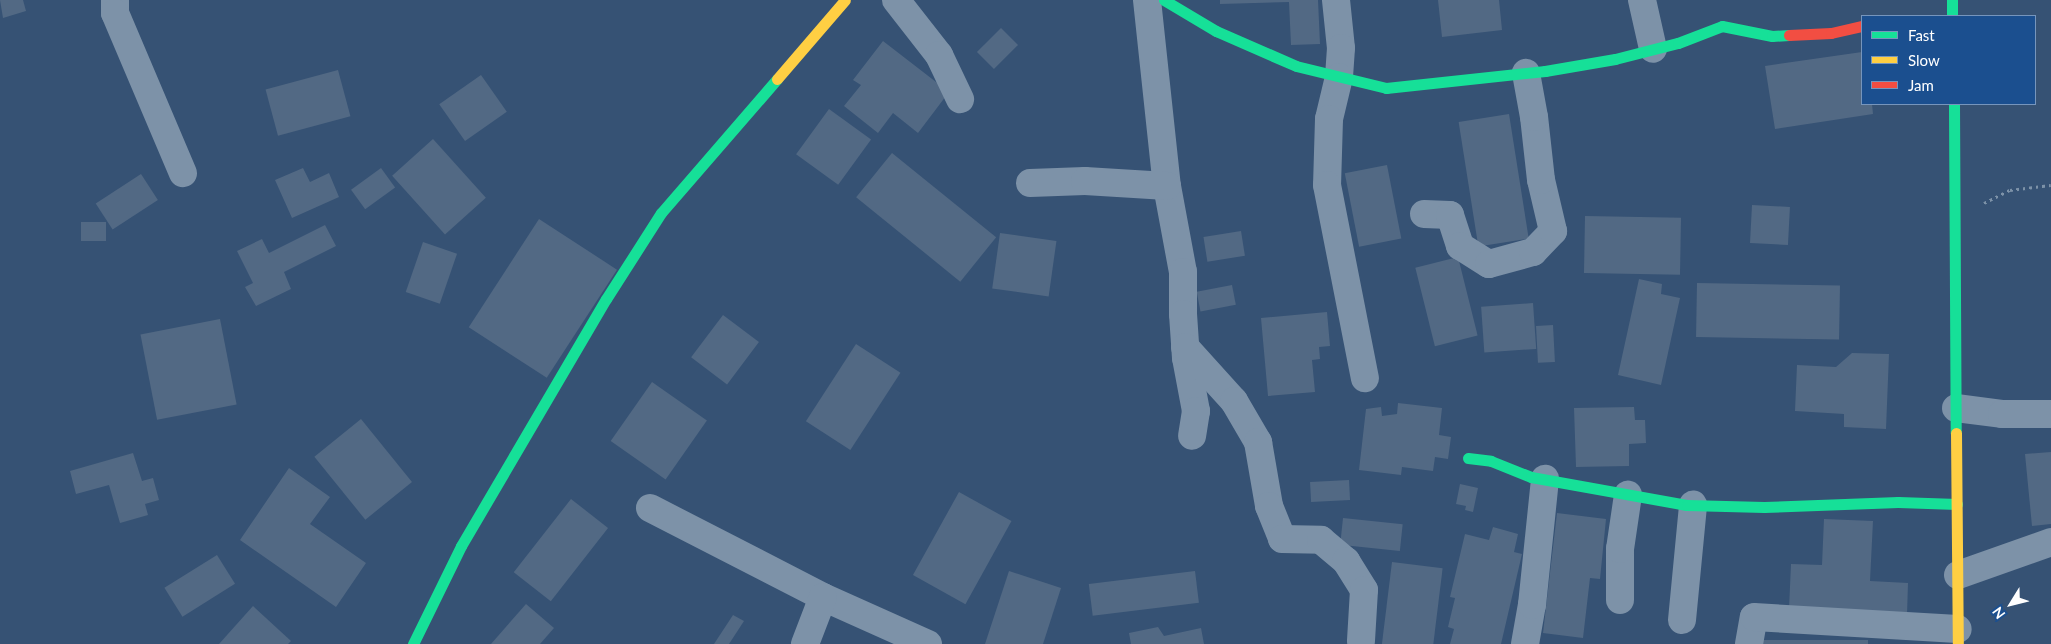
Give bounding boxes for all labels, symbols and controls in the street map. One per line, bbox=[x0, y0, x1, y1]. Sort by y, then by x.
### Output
legend bbox=[1861, 15, 2036, 105]
text: Fast bbox=[1908, 26, 1935, 44]
text: Slow bbox=[1908, 51, 1940, 69]
text: Jam bbox=[1908, 76, 1934, 94]
north arrow bbox=[1986, 579, 2036, 629]
text: N bbox=[1988, 604, 2009, 622]

